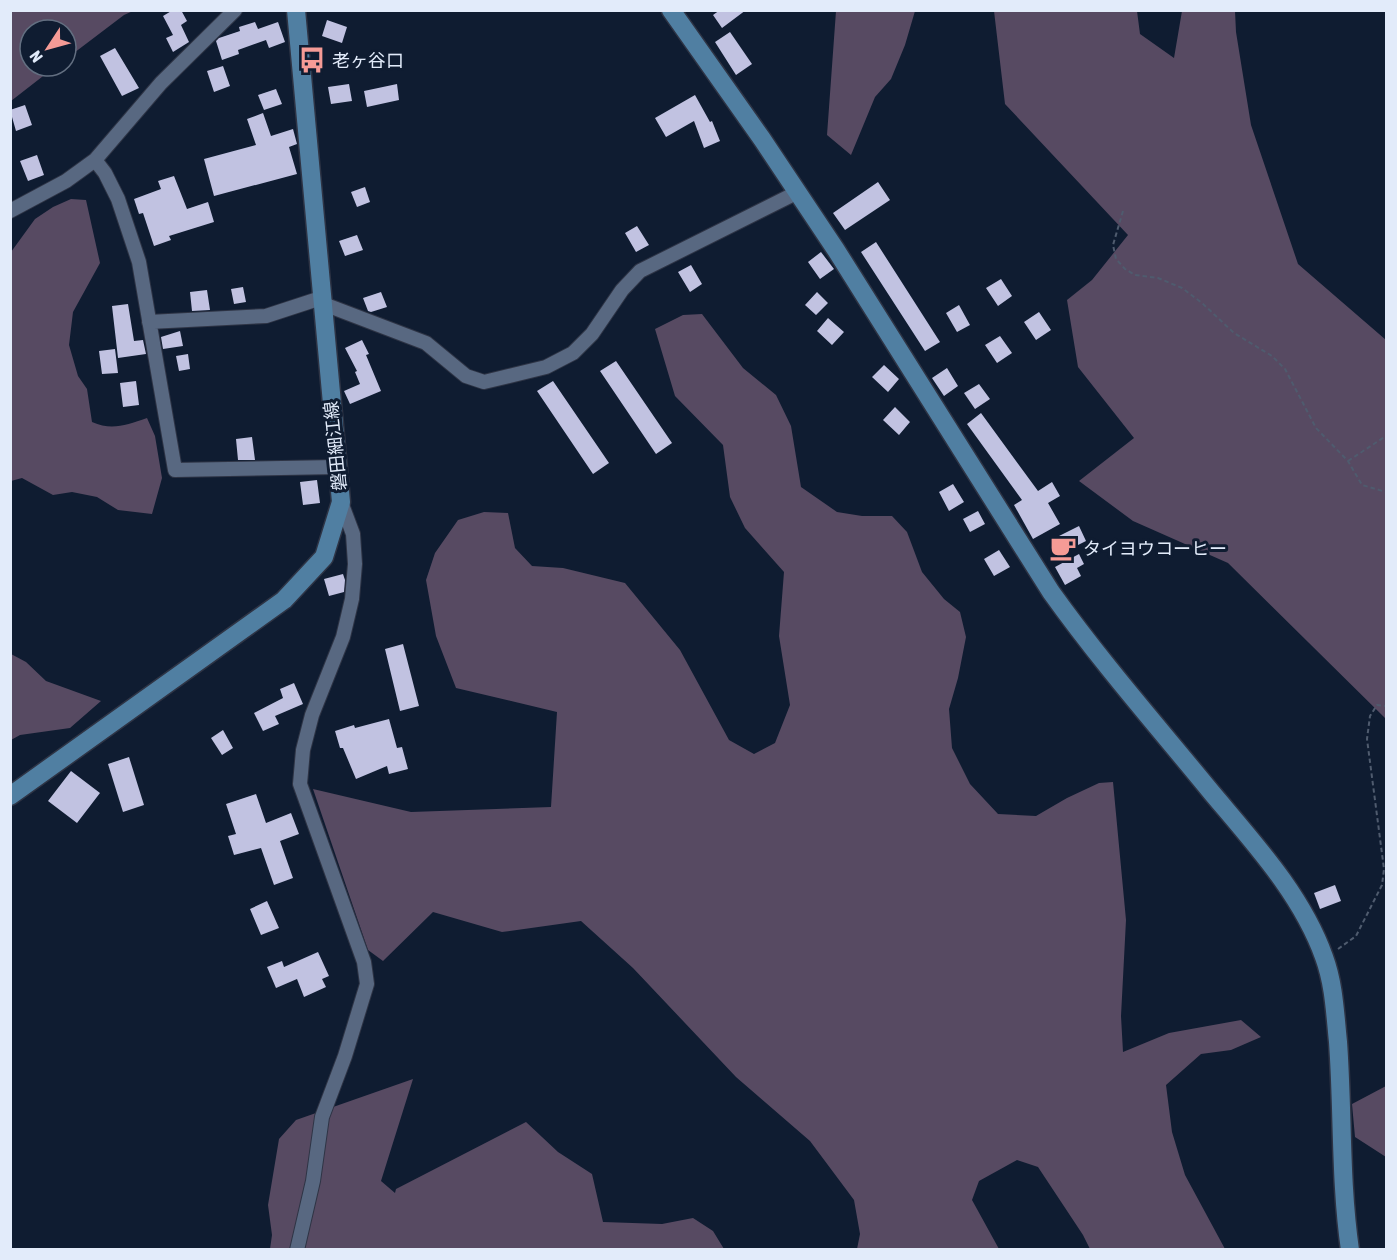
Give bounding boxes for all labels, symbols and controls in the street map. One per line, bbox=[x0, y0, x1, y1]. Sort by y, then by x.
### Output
north arrow bbox=[18, 18, 78, 78]
bus stop icon: 老ヶ谷口 bbox=[297, 45, 327, 75]
text: N bbox=[26, 48, 46, 66]
place label: 老ヶ谷口 bbox=[332, 50, 404, 71]
street label: 磐田細江線 bbox=[320, 400, 350, 492]
cafe icon: タイヨウコーヒー bbox=[1048, 533, 1078, 563]
place label: タイヨウコーヒー bbox=[1083, 538, 1227, 559]

